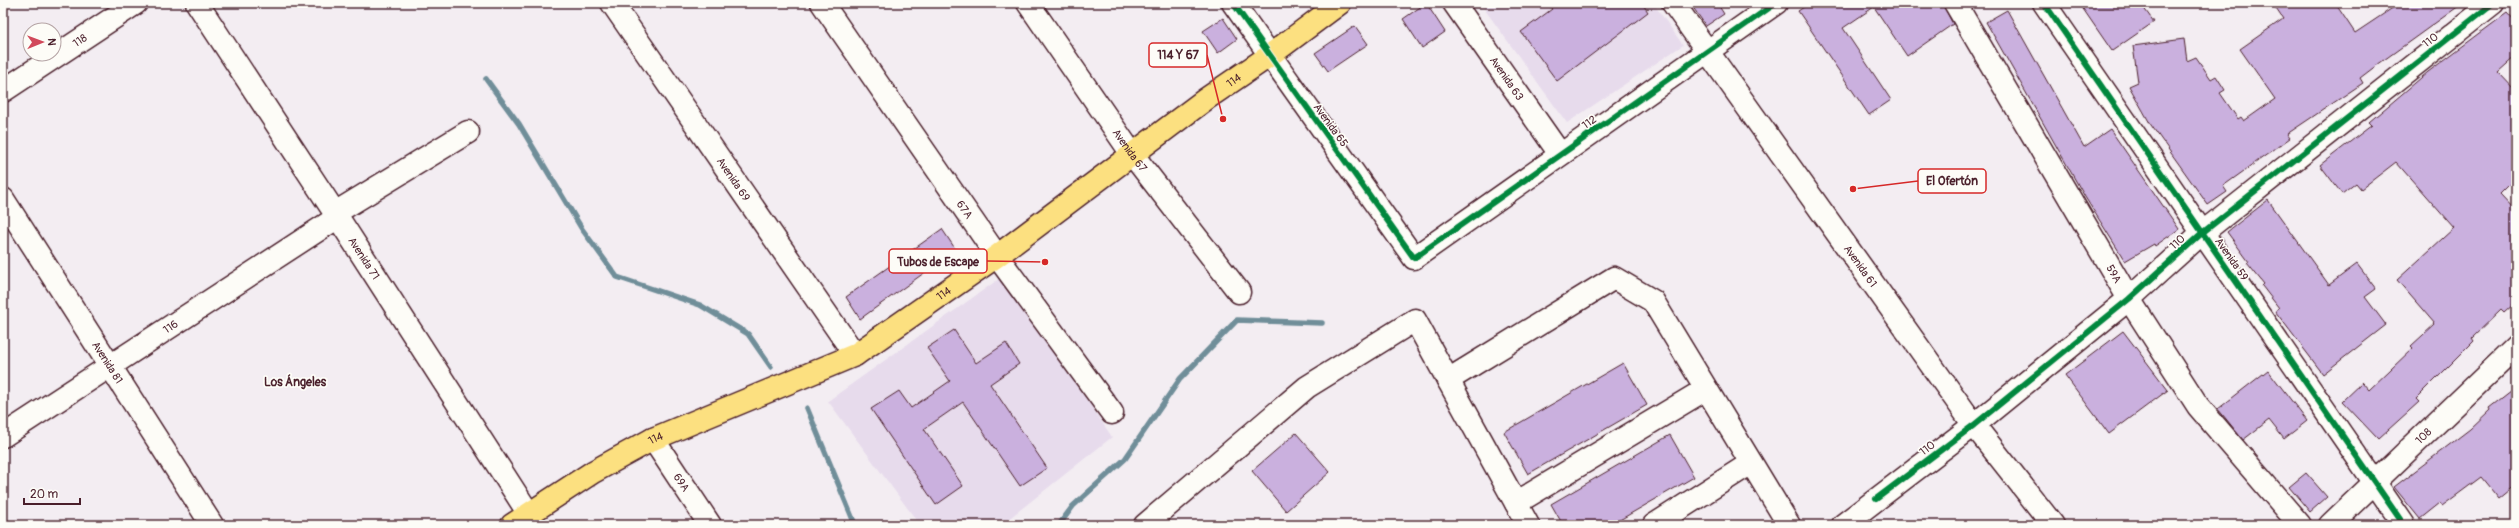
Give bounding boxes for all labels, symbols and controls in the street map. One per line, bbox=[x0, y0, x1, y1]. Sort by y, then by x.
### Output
north arrow bbox=[22, 22, 62, 62]
street label: 110 bbox=[2420, 30, 2441, 50]
street label: 118 bbox=[71, 31, 90, 50]
text: N bbox=[45, 38, 58, 46]
callout: 114 Y 67 bbox=[1149, 43, 1207, 67]
text: 114 Y 67 bbox=[1157, 48, 1200, 63]
street label: Avenida 63 bbox=[1487, 54, 1526, 103]
street label: 114 bbox=[1224, 71, 1244, 90]
street label: Avenida 65 bbox=[1311, 101, 1351, 149]
street label: 112 bbox=[1580, 113, 1599, 132]
street label: Avenida 67 bbox=[1110, 126, 1149, 175]
street label: Avenida 69 bbox=[714, 155, 753, 204]
callout: El Ofertón bbox=[1918, 169, 1986, 193]
text: El Ofertón bbox=[1926, 174, 1978, 189]
street label: 67A bbox=[954, 198, 975, 221]
street label: 110 bbox=[2167, 232, 2188, 253]
street label: Avenida 71 bbox=[345, 235, 382, 282]
street label: Avenida 59 bbox=[2212, 235, 2251, 283]
street label: Avenida 61 bbox=[1841, 243, 1880, 290]
callout: Tubos de Escape bbox=[889, 249, 987, 273]
text: Tubos de Escape bbox=[896, 255, 980, 270]
street label: 59A bbox=[2103, 263, 2124, 285]
street label: 114 bbox=[934, 284, 954, 303]
street label: 116 bbox=[161, 317, 181, 337]
street label: Avenida 81 bbox=[89, 339, 126, 386]
district label: Los Ángeles bbox=[264, 374, 327, 390]
street label: 108 bbox=[2413, 425, 2435, 447]
street label: 114 bbox=[646, 429, 666, 447]
street label: 110 bbox=[1917, 438, 1938, 458]
street label: 69A bbox=[671, 471, 692, 494]
scale bar bbox=[24, 480, 80, 506]
text: 20 m bbox=[30, 487, 59, 502]

